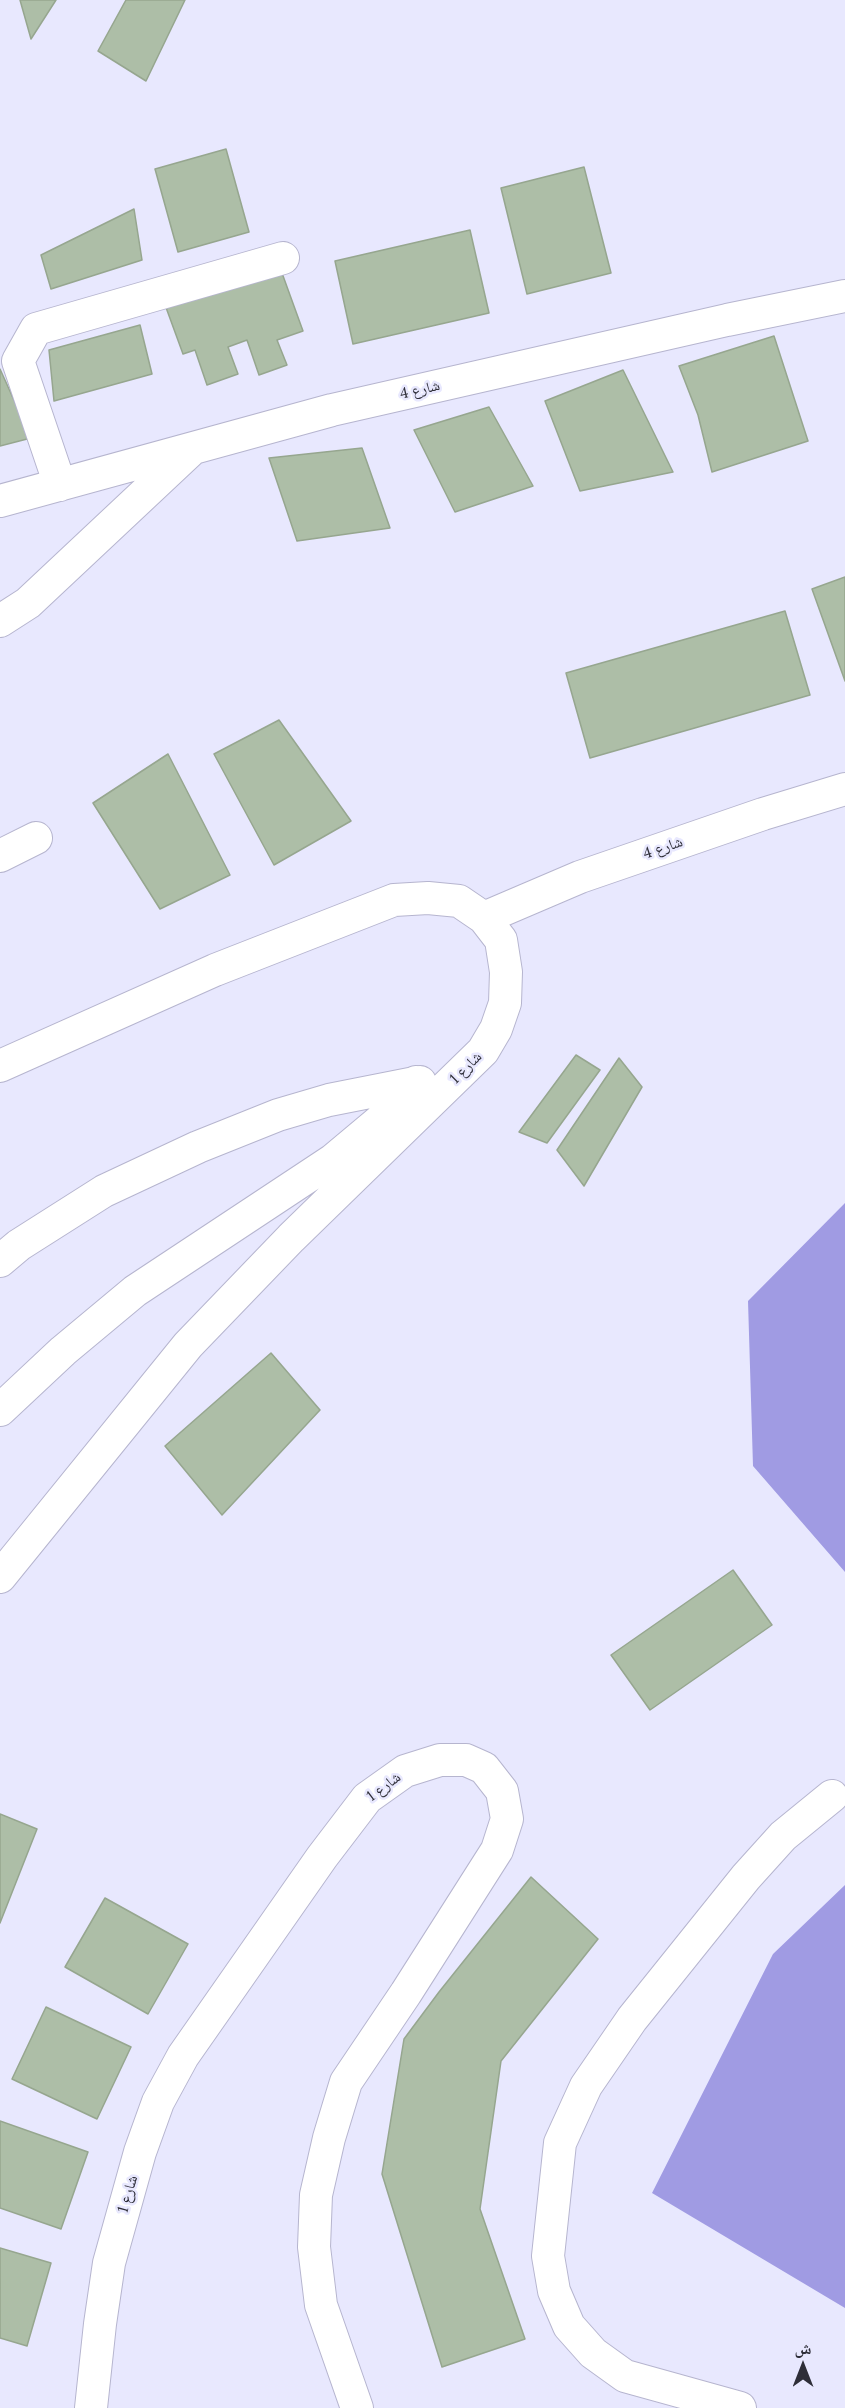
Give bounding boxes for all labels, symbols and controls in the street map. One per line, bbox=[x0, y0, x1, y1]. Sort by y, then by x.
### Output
street label: شارع 4 bbox=[398, 377, 442, 403]
street label: شارع 4 bbox=[641, 833, 685, 863]
street label: شارع 1 bbox=[446, 1048, 486, 1088]
street label: شارع 1 bbox=[363, 1768, 405, 1806]
street label: شارع 1 bbox=[114, 2173, 142, 2215]
north arrow bbox=[773, 2336, 833, 2396]
text: ش bbox=[795, 2338, 811, 2358]

